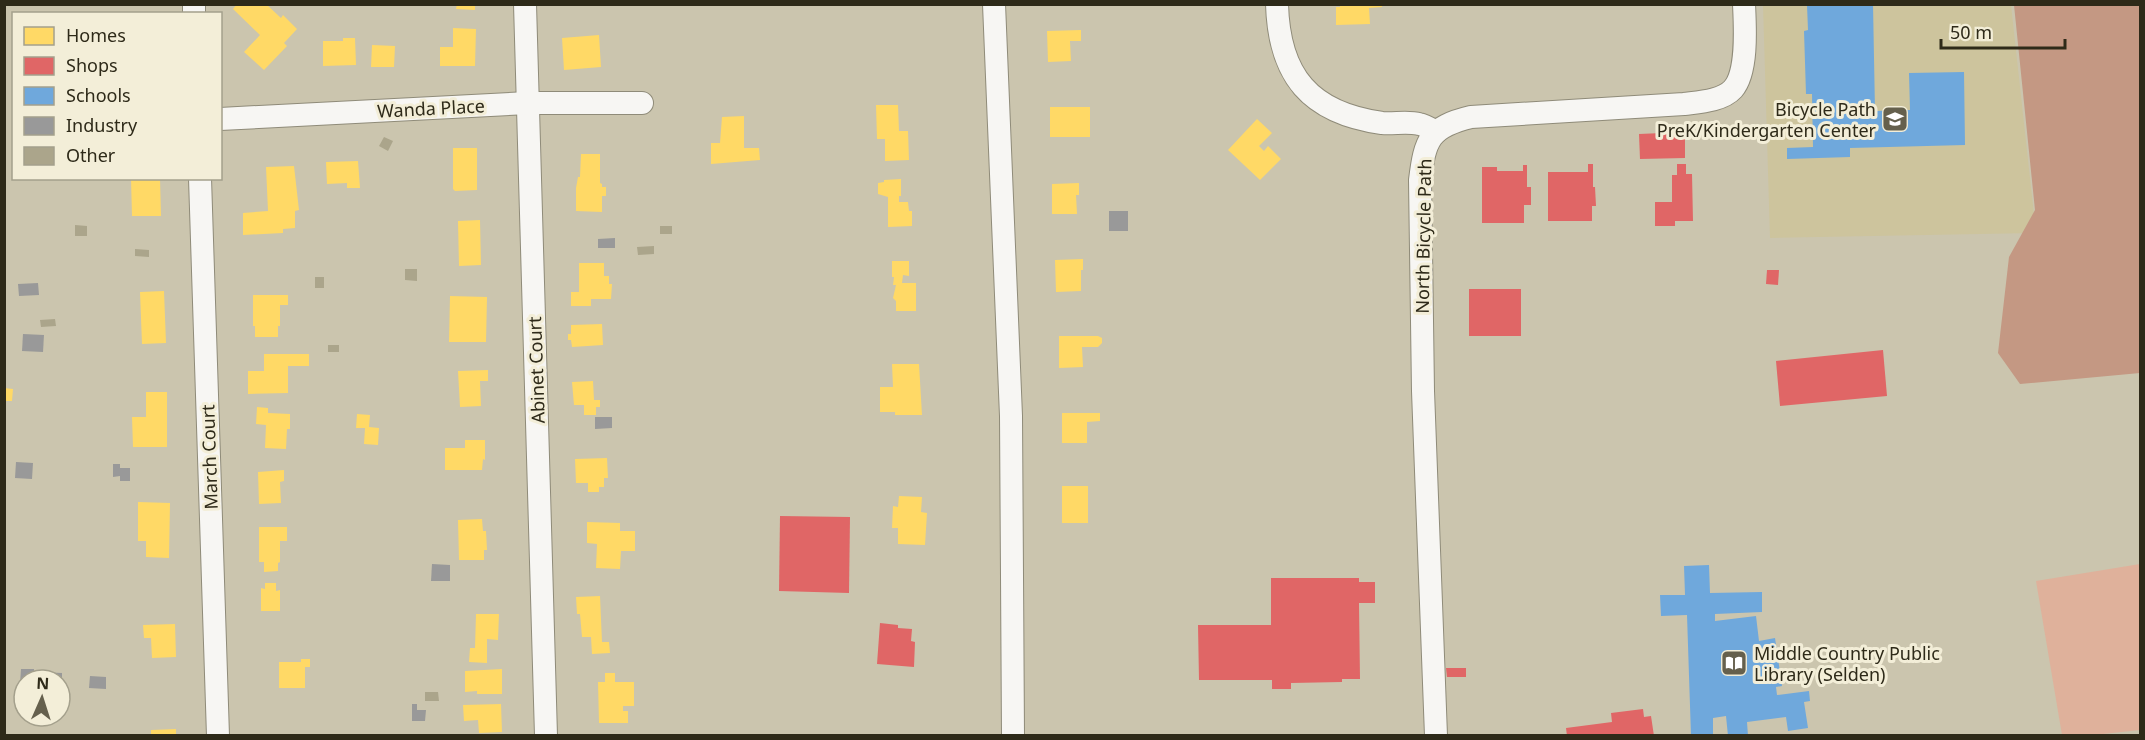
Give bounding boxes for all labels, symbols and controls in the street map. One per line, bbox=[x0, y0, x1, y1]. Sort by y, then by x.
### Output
legend bbox=[12, 12, 222, 180]
scale bar bbox=[1941, 12, 2066, 50]
text: 50 m bbox=[1950, 20, 1992, 44]
text: Homes bbox=[66, 23, 126, 47]
text: Shops bbox=[66, 53, 118, 77]
text: Schools bbox=[66, 83, 131, 107]
street label: Wanda Place bbox=[377, 93, 485, 123]
place label: Bicycle Path PreK/Kindergarten Center bbox=[1657, 97, 1877, 142]
school or university icon: Bicycle Path PreK/Kindergarten Center bbox=[1880, 104, 1910, 134]
text: Industry bbox=[66, 113, 138, 137]
text: Other bbox=[66, 143, 116, 167]
street label: North Bicycle Path bbox=[1410, 158, 1436, 314]
street label: Abinet Court bbox=[522, 316, 550, 424]
street label: March Court bbox=[195, 403, 223, 510]
place label: Middle Country Public Library (Selden) bbox=[1754, 641, 1940, 686]
library icon: Middle Country Public Library (Selden) bbox=[1719, 648, 1749, 678]
north arrow bbox=[12, 668, 72, 728]
text: N bbox=[36, 672, 50, 694]

